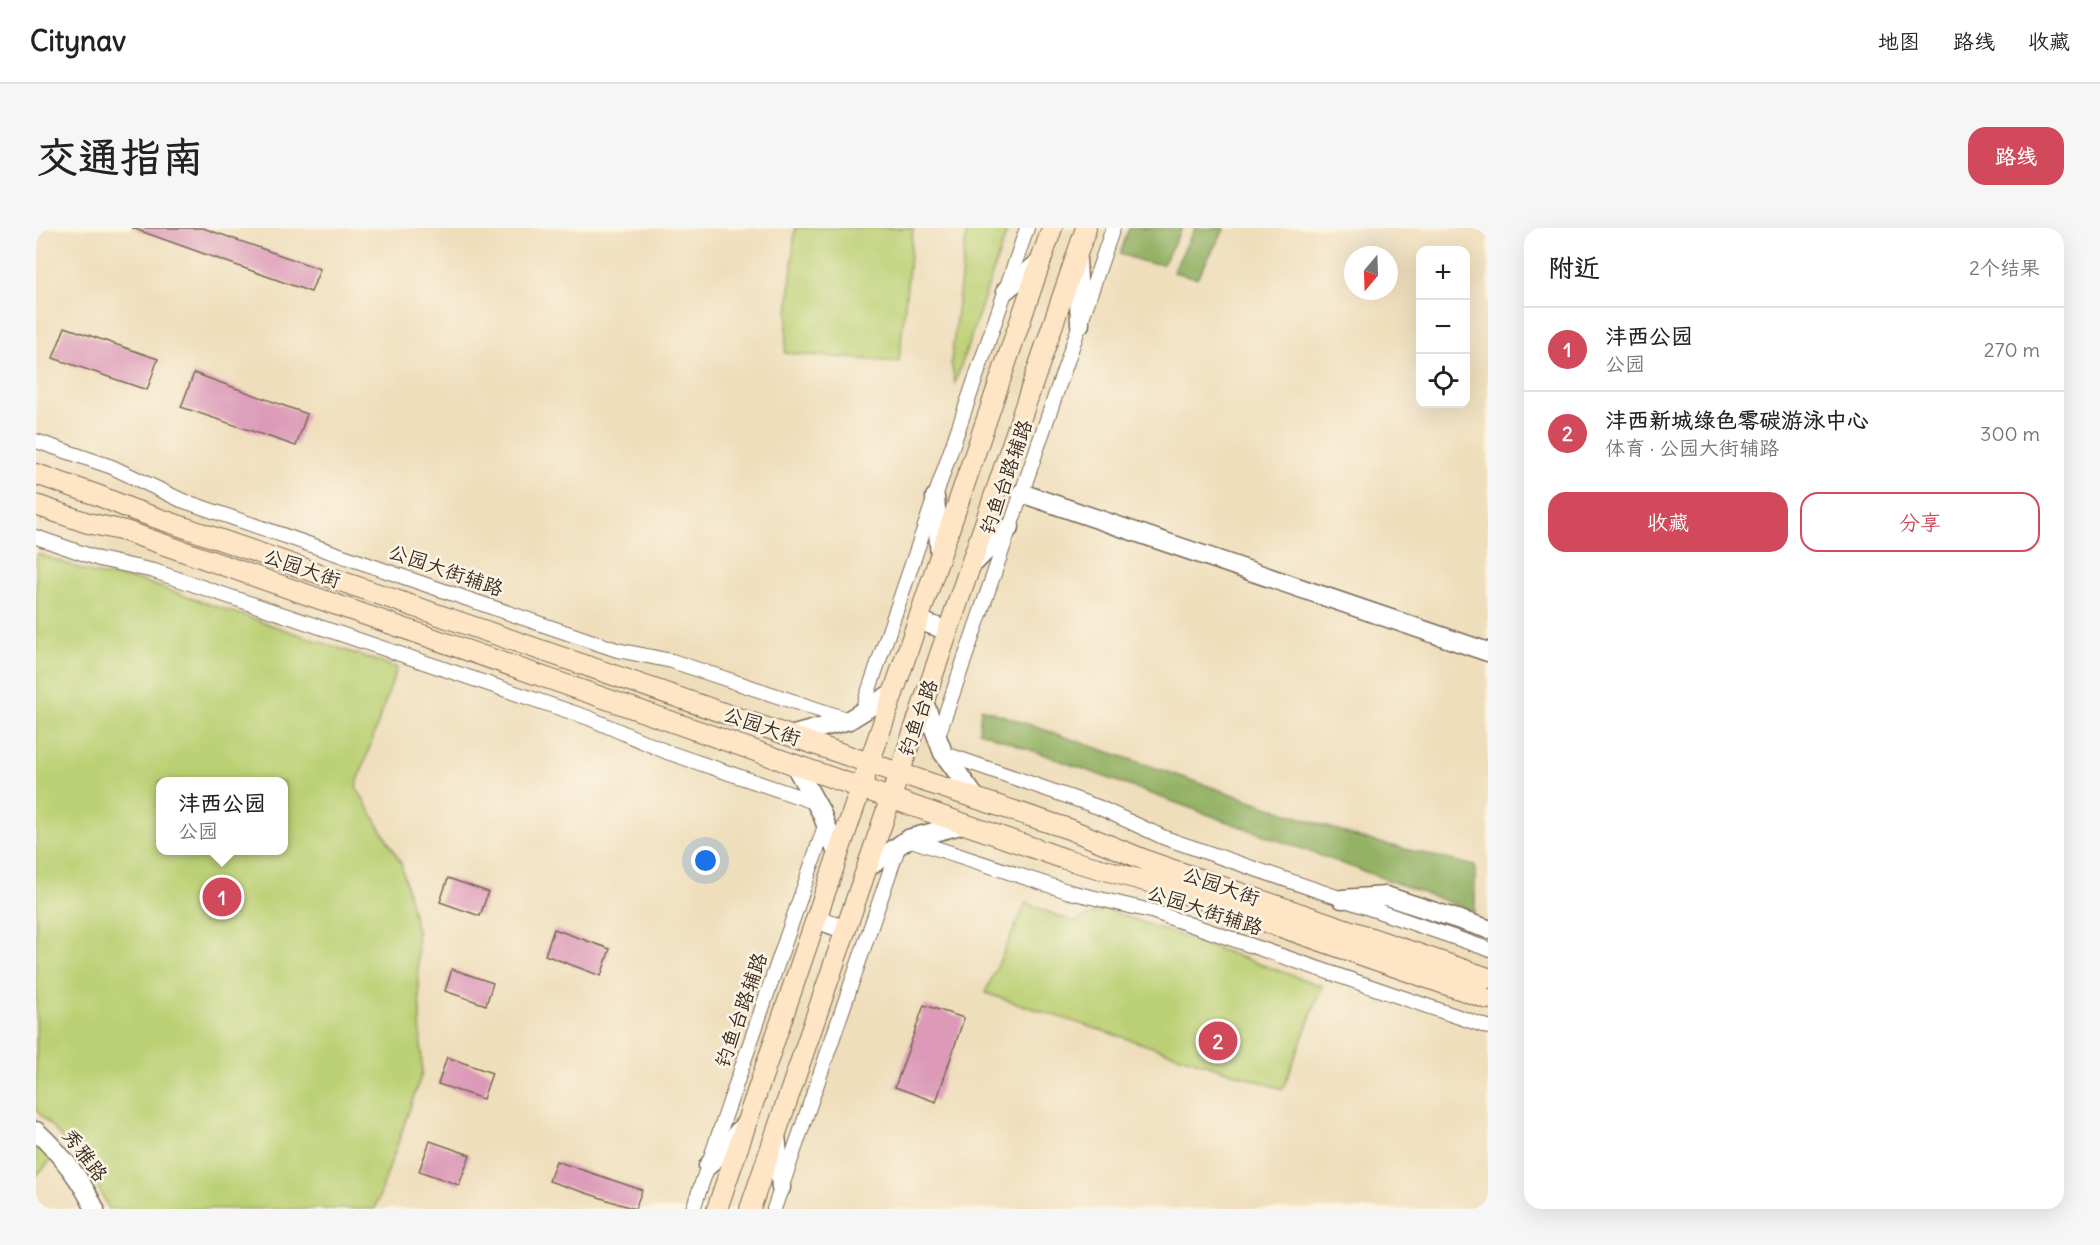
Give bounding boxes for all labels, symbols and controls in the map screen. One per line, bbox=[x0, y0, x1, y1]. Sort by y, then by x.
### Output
text: Citynav bbox=[30, 23, 126, 59]
text: 地图 bbox=[1878, 28, 1920, 55]
text: 路线 bbox=[1953, 28, 1995, 55]
text: 收藏 bbox=[2028, 28, 2070, 55]
button: 路线 bbox=[1968, 127, 2064, 185]
text: 交通指南 bbox=[36, 131, 204, 183]
north arrow bbox=[1344, 246, 1398, 300]
map controls bbox=[1416, 246, 1470, 408]
button: + bbox=[1416, 246, 1470, 300]
text: 附近 bbox=[1548, 251, 1600, 284]
text: 2个结果 bbox=[1969, 255, 2040, 280]
button: − bbox=[1416, 300, 1470, 354]
text: 沣西公园 bbox=[1605, 322, 1693, 350]
text: 1 bbox=[1564, 337, 1571, 362]
text: 270 m bbox=[1984, 337, 2040, 362]
text: 公园 bbox=[1605, 351, 1645, 376]
button: locate bbox=[1416, 354, 1470, 408]
text: 沣西新城绿色零碳游泳中心 bbox=[1605, 406, 1869, 434]
street label: 钓鱼台路辅路 bbox=[974, 415, 1037, 538]
text: 2 bbox=[1562, 421, 1573, 446]
text: 300 m bbox=[1980, 421, 2040, 446]
text: 体育 · 公园大街辅路 bbox=[1605, 435, 1779, 460]
button: 收藏 bbox=[1548, 492, 1788, 552]
button: 分享 bbox=[1800, 492, 2040, 552]
street label: 公园大街辅路 bbox=[385, 538, 508, 601]
street label: 公园大街 bbox=[260, 543, 344, 592]
street label: 钓鱼台路 bbox=[893, 675, 943, 760]
street label: 公园大街 bbox=[720, 701, 804, 750]
popup bbox=[156, 777, 288, 855]
text: 沣西公园 bbox=[178, 789, 266, 817]
text: 公园 bbox=[178, 818, 218, 843]
your location bbox=[691, 846, 720, 875]
street label: 公园大街 bbox=[1179, 861, 1263, 910]
pin: 1 bbox=[202, 874, 242, 920]
street label: 公园大街辅路 bbox=[1144, 879, 1267, 940]
street label: 钓鱼台路辅路 bbox=[709, 948, 772, 1071]
pin: 2 bbox=[1198, 1018, 1238, 1064]
street label: 秀雅路 bbox=[57, 1123, 114, 1187]

